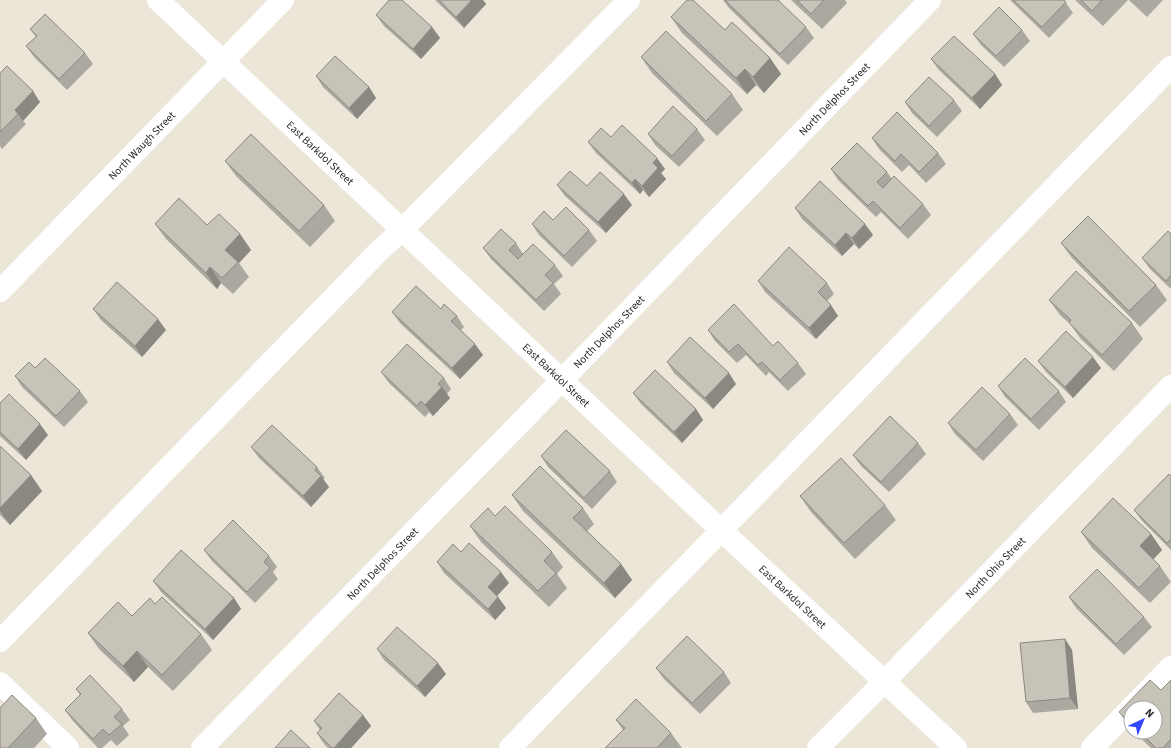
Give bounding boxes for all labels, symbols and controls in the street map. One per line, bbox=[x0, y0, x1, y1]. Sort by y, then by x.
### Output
street label: North Delphos Street bbox=[795, 59, 873, 139]
street label: North Waugh Street bbox=[105, 108, 179, 183]
street label: East Barkdol Street bbox=[283, 117, 358, 188]
street label: North Delphos Street bbox=[570, 292, 648, 372]
street label: East Barkdol Street bbox=[519, 340, 593, 411]
street label: North Delphos Street bbox=[343, 524, 422, 603]
street label: North Ohio Street bbox=[962, 533, 1029, 602]
street label: East Barkdol Street bbox=[755, 561, 830, 632]
north arrow bbox=[1123, 700, 1163, 740]
text: N bbox=[1142, 705, 1157, 721]

